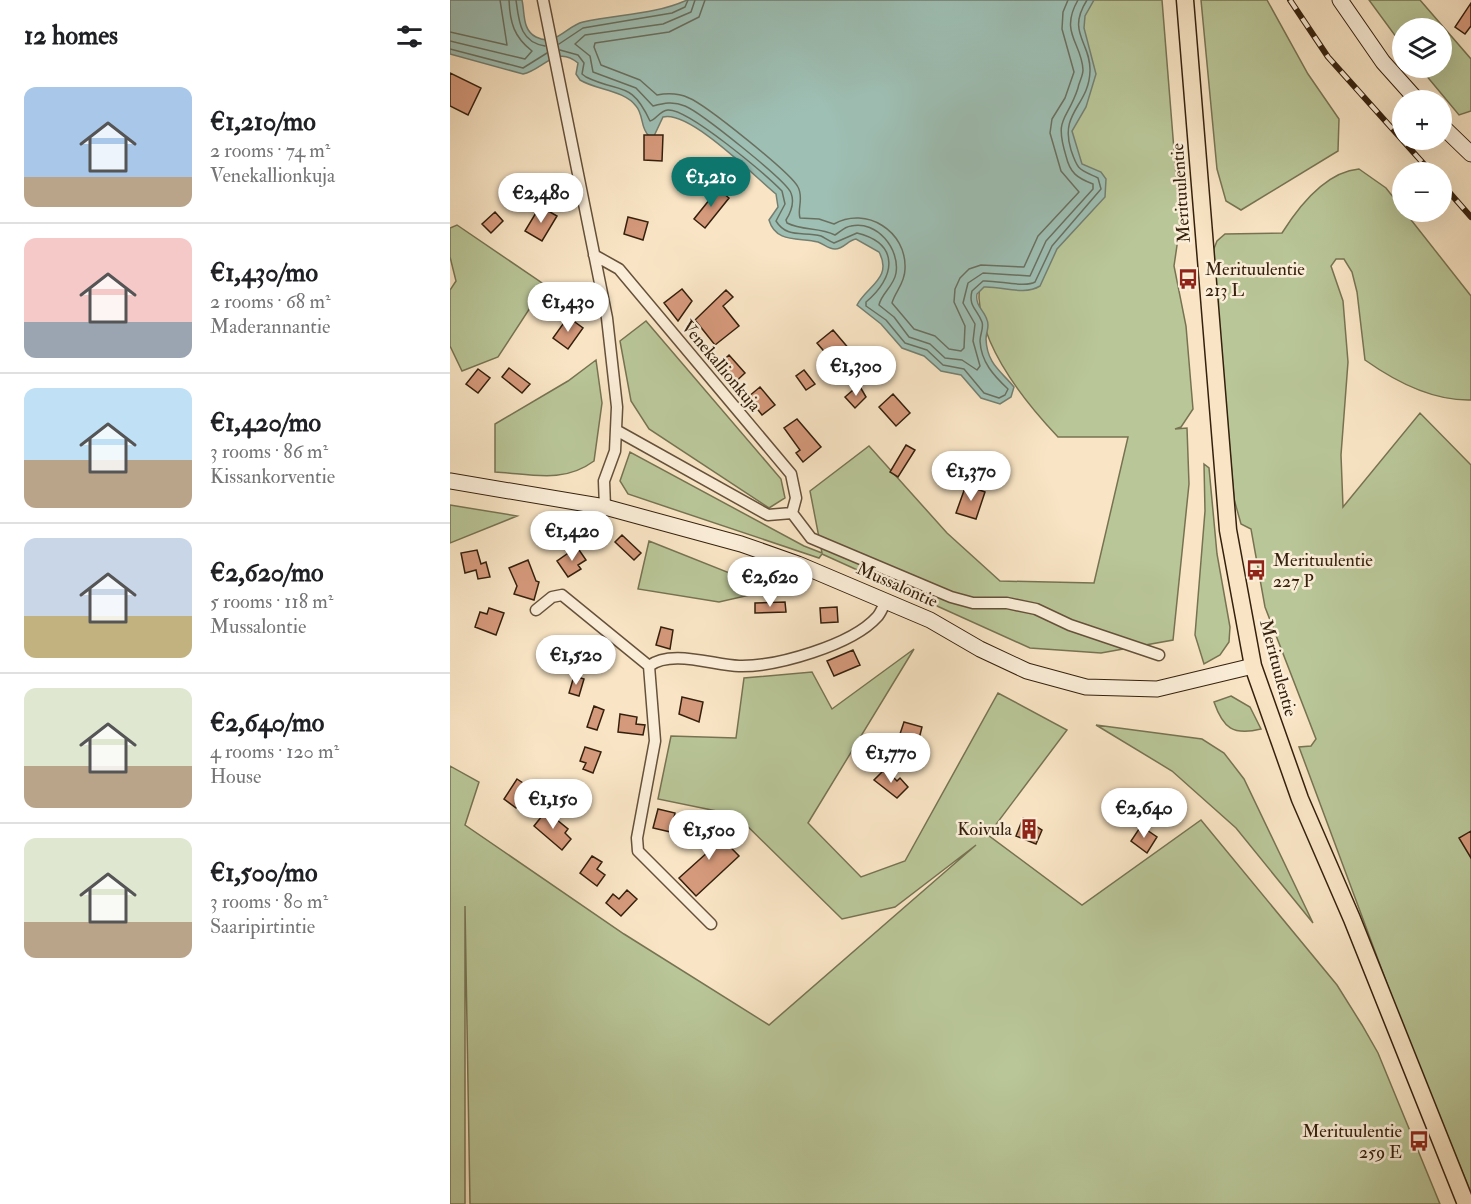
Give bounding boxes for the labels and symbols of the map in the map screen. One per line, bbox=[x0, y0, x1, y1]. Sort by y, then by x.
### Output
street label: Merituulentie bbox=[1166, 142, 1196, 244]
pin: €1,210 bbox=[662, 157, 760, 208]
pin: €2,480 bbox=[492, 173, 590, 224]
place label: Merituulentie 213 L bbox=[1205, 258, 1305, 302]
bus stop icon: Merituulentie 213 L bbox=[1176, 267, 1200, 291]
pin: €1,430 bbox=[519, 282, 617, 333]
street label: Venekallionkuja bbox=[676, 315, 766, 417]
pin: €1,300 bbox=[807, 346, 905, 397]
pin: €1,370 bbox=[922, 451, 1020, 502]
pin: €1,420 bbox=[523, 511, 621, 562]
place label: Merituulentie 227 P bbox=[1273, 549, 1373, 593]
pin: €2,620 bbox=[721, 557, 819, 608]
street label: Mussalontie bbox=[853, 557, 942, 613]
bus stop icon: Merituulentie 227 P bbox=[1244, 558, 1268, 582]
street label: Merituulentie bbox=[1254, 617, 1302, 720]
pin: €1,520 bbox=[527, 635, 625, 686]
pin: €1,770 bbox=[842, 733, 940, 784]
pin: €1,150 bbox=[504, 779, 602, 830]
pin: €2,640 bbox=[1095, 788, 1193, 839]
pin: €1,500 bbox=[660, 810, 758, 861]
building icon: Koivula bbox=[1017, 817, 1041, 841]
place label: Koivula bbox=[957, 818, 1013, 841]
place label: Merituulentie 259 E bbox=[1302, 1120, 1402, 1164]
bus stop icon: Merituulentie 259 E bbox=[1407, 1129, 1431, 1153]

